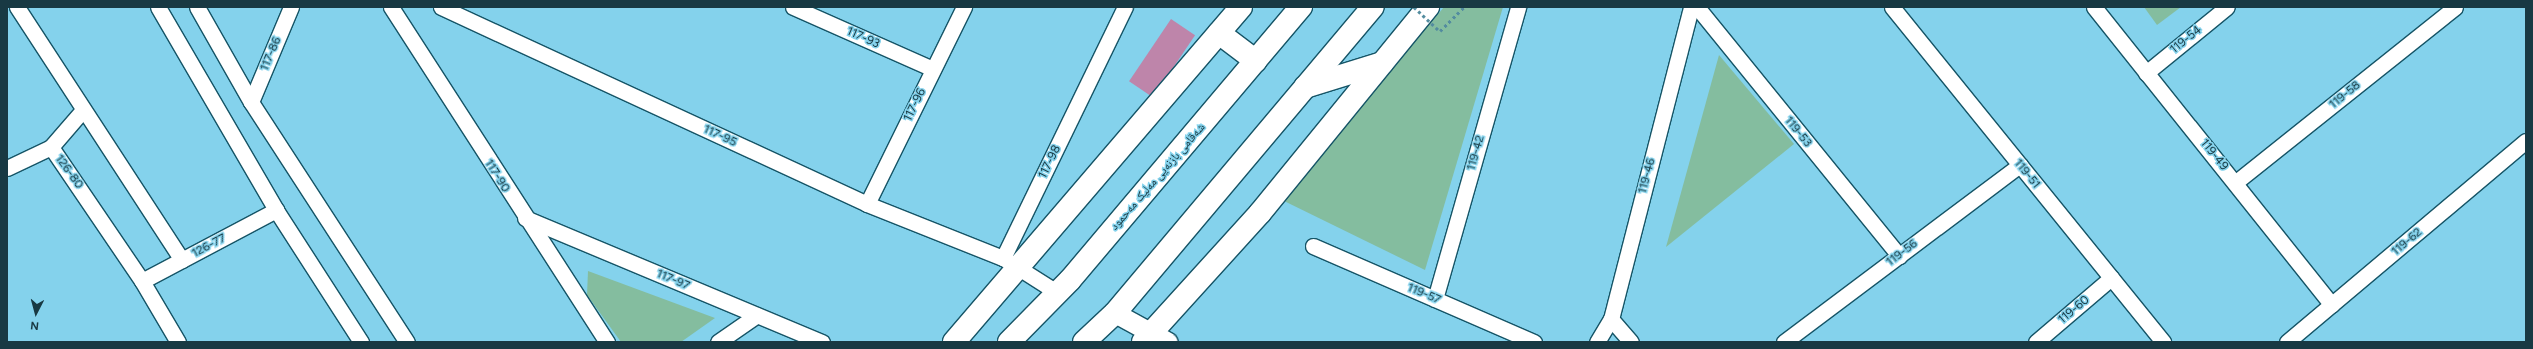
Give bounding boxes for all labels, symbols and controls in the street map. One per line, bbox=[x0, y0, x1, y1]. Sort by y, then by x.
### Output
street label: 119-54 bbox=[2167, 23, 2205, 57]
street label: 117-93 bbox=[844, 24, 882, 52]
street label: 117-86 bbox=[257, 35, 285, 73]
street label: 119-58 bbox=[2326, 78, 2364, 112]
street label: 117-96 bbox=[901, 86, 929, 124]
street label: 119-53 bbox=[1781, 114, 1815, 150]
street label: شەقامی بازنەیی مەلیک مەحمود bbox=[1108, 121, 1208, 233]
street label: 117-95 bbox=[701, 122, 739, 150]
street label: 119-42 bbox=[1464, 134, 1488, 172]
street label: 119-49 bbox=[2197, 136, 2231, 174]
street label: 117-98 bbox=[1036, 143, 1064, 181]
street label: 126-80 bbox=[52, 152, 86, 192]
street label: 119-51 bbox=[2011, 156, 2043, 192]
street label: 117-90 bbox=[481, 157, 513, 195]
street label: 119-46 bbox=[1635, 157, 1659, 195]
street label: 119-62 bbox=[2389, 225, 2425, 259]
street label: 126-77 bbox=[190, 231, 228, 261]
street label: 119-56 bbox=[1884, 237, 1920, 269]
street label: 117-97 bbox=[654, 267, 692, 293]
street label: 119-57 bbox=[1405, 281, 1443, 307]
north arrow bbox=[16, 293, 56, 333]
street label: 119-60 bbox=[2056, 293, 2092, 327]
text: N bbox=[30, 319, 40, 332]

